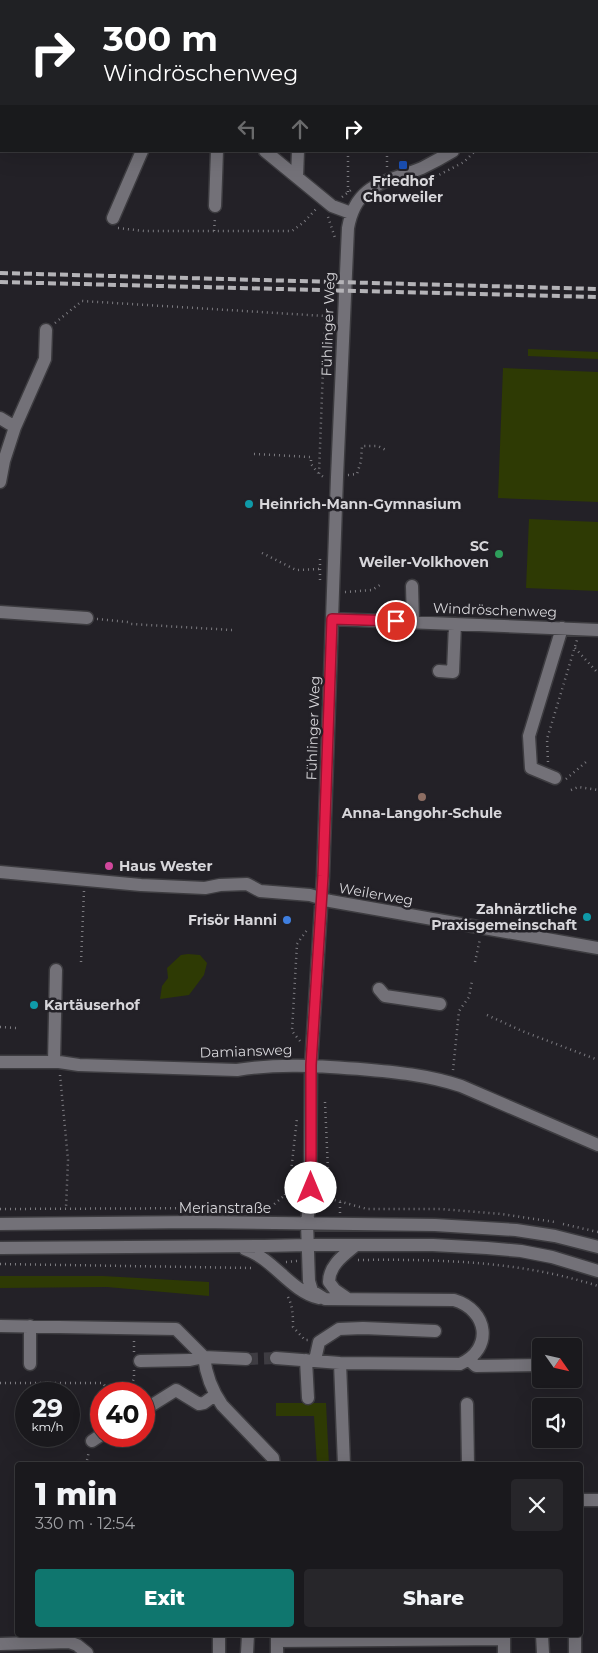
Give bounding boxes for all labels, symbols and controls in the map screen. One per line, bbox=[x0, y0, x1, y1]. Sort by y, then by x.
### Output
text: 300 m bbox=[103, 17, 218, 60]
icon: right bbox=[20, 20, 85, 85]
text: Windröschenweg bbox=[103, 60, 298, 87]
icon: left bbox=[233, 115, 261, 143]
icon: ahead bbox=[286, 115, 314, 143]
icon: right bbox=[339, 115, 367, 143]
marker: Friedhof Chorweiler bbox=[397, 159, 409, 171]
place label: Friedhof Chorweiler bbox=[363, 172, 443, 206]
street label: Fühlinger Weg bbox=[317, 271, 339, 377]
place label: Heinrich-Mann-Gymnasium bbox=[259, 495, 461, 513]
marker: Heinrich-Mann-Gymnasium bbox=[243, 498, 255, 510]
place label: SC Weiler-Volkhoven bbox=[359, 537, 489, 571]
marker: SC Weiler-Volkhoven bbox=[493, 548, 505, 560]
street label: Windröschenweg bbox=[433, 599, 557, 621]
pin bbox=[375, 600, 417, 642]
icon: arrive bbox=[382, 607, 410, 635]
street label: Fühlinger Weg bbox=[302, 675, 324, 781]
marker: Anna-Langohr-Schule bbox=[416, 791, 428, 803]
place label: Anna-Langohr-Schule bbox=[341, 804, 502, 822]
place label: Haus Wester bbox=[119, 857, 212, 875]
marker: Haus Wester bbox=[103, 860, 115, 872]
street label: Weilerweg bbox=[337, 879, 415, 909]
place label: Zahnärztliche Praxisgemeinschaft bbox=[431, 900, 577, 934]
place label: Frisör Hanni bbox=[188, 911, 277, 929]
marker: Zahnärztliche Praxisgemeinschaft bbox=[581, 911, 593, 923]
marker: Frisör Hanni bbox=[281, 914, 293, 926]
place label: Kartäuserhof bbox=[44, 996, 140, 1014]
marker: Kartäuserhof bbox=[28, 999, 40, 1011]
street label: Damiansweg bbox=[199, 1040, 293, 1062]
position arrow bbox=[284, 1161, 336, 1213]
street label: Merianstraße bbox=[179, 1199, 271, 1217]
north arrow bbox=[532, 1338, 582, 1388]
map controls bbox=[532, 1338, 582, 1448]
speed limit sign: 40 bbox=[90, 1382, 155, 1447]
text: 29 bbox=[32, 1393, 63, 1423]
button: sound bbox=[532, 1398, 582, 1448]
text: km/h bbox=[31, 1419, 64, 1434]
text: 1 min bbox=[35, 1476, 118, 1513]
button: close bbox=[511, 1479, 563, 1531]
text: 330 m · 12:54 bbox=[35, 1514, 135, 1533]
button: Exit bbox=[35, 1569, 294, 1627]
button: Share bbox=[304, 1569, 563, 1627]

